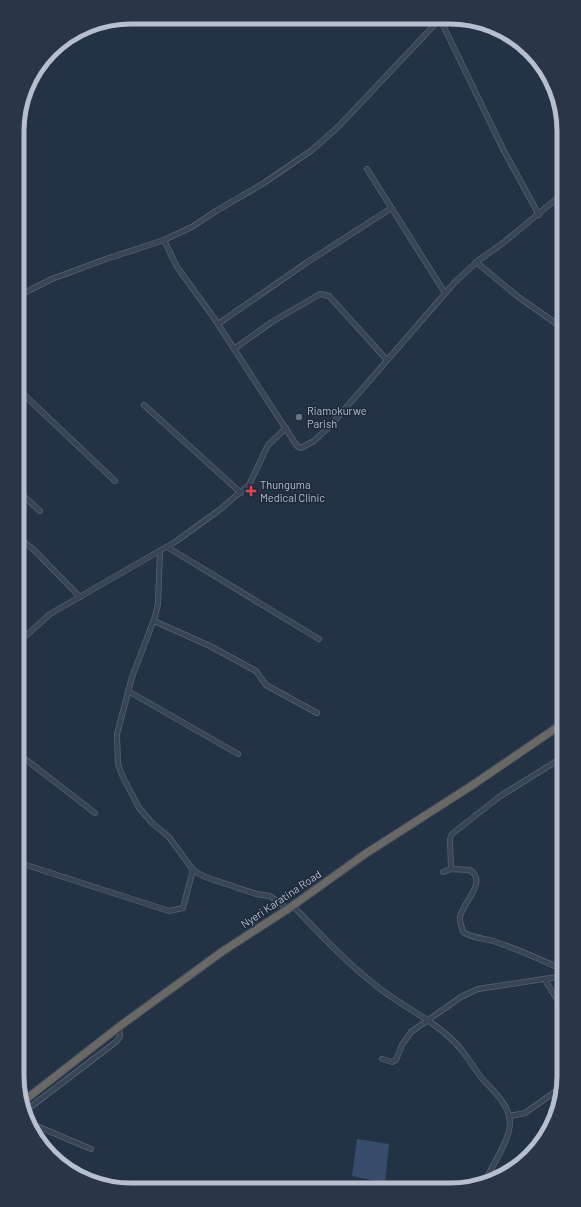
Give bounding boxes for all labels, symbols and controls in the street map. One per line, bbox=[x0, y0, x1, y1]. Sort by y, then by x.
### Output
place label: Riamokurwe Parish bbox=[307, 404, 367, 430]
marker: Riamokurwe Parish bbox=[294, 412, 304, 422]
place label: Thunguma Medical Clinic bbox=[260, 478, 325, 504]
marker: Thunguma Medical Clinic bbox=[245, 485, 257, 497]
street label: Nyeri Karatina Road bbox=[238, 867, 323, 930]

